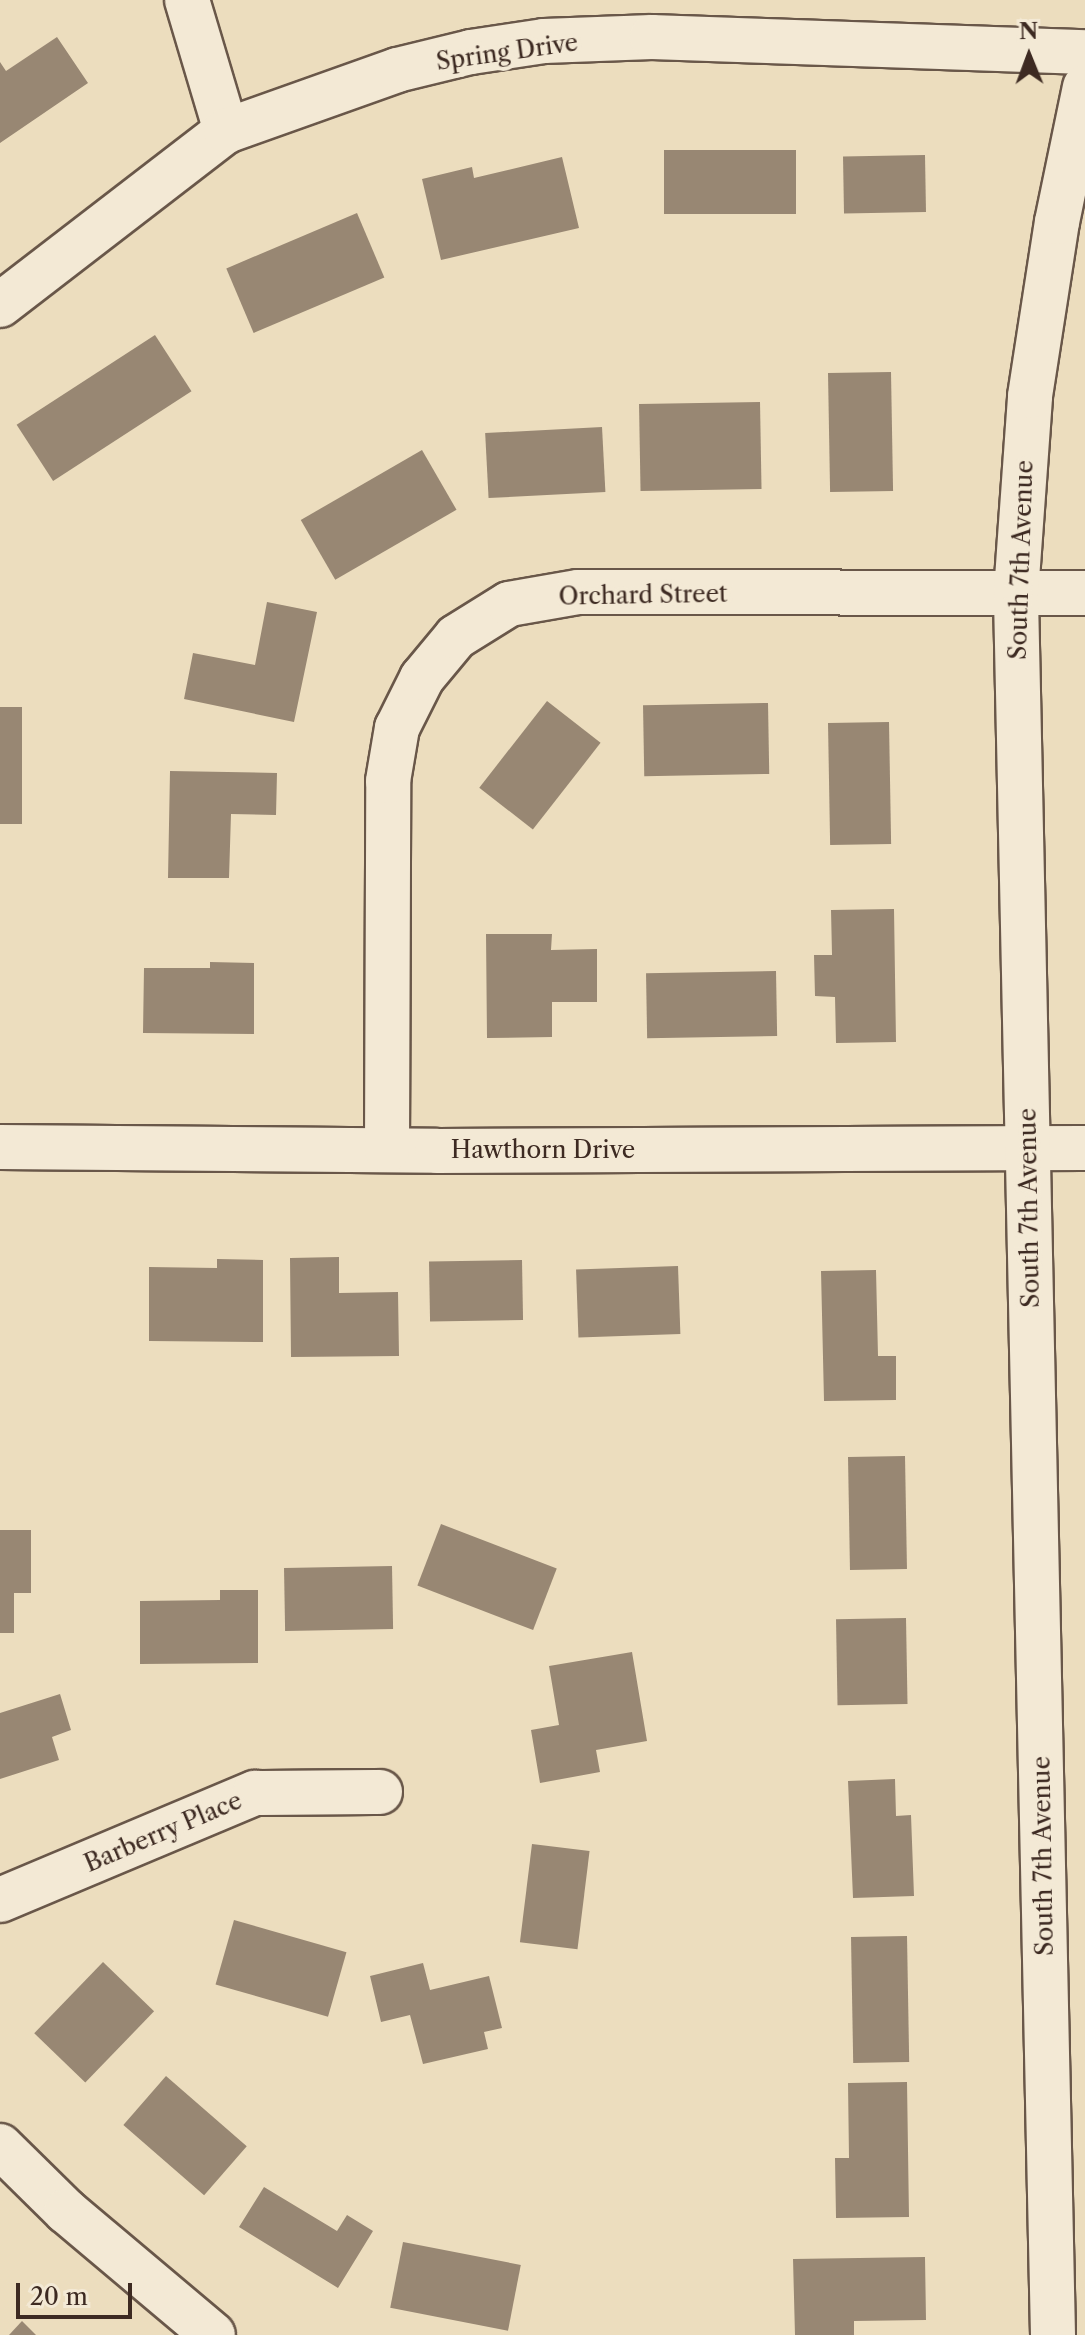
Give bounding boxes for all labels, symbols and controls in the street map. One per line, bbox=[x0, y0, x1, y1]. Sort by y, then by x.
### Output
north arrow bbox=[989, 16, 1069, 96]
text: N bbox=[1019, 18, 1038, 45]
street label: Spring Drive bbox=[434, 28, 580, 76]
street label: South 7th Avenue bbox=[1003, 459, 1039, 661]
street label: Orchard Street bbox=[558, 579, 728, 611]
street label: South 7th Avenue bbox=[1013, 1107, 1045, 1309]
street label: Hawthorn Drive bbox=[451, 1136, 635, 1164]
street label: South 7th Avenue bbox=[1027, 1755, 1059, 1957]
street label: Barberry Place bbox=[80, 1786, 246, 1878]
scale bar bbox=[20, 2267, 136, 2317]
text: 20 m bbox=[30, 2282, 88, 2311]

